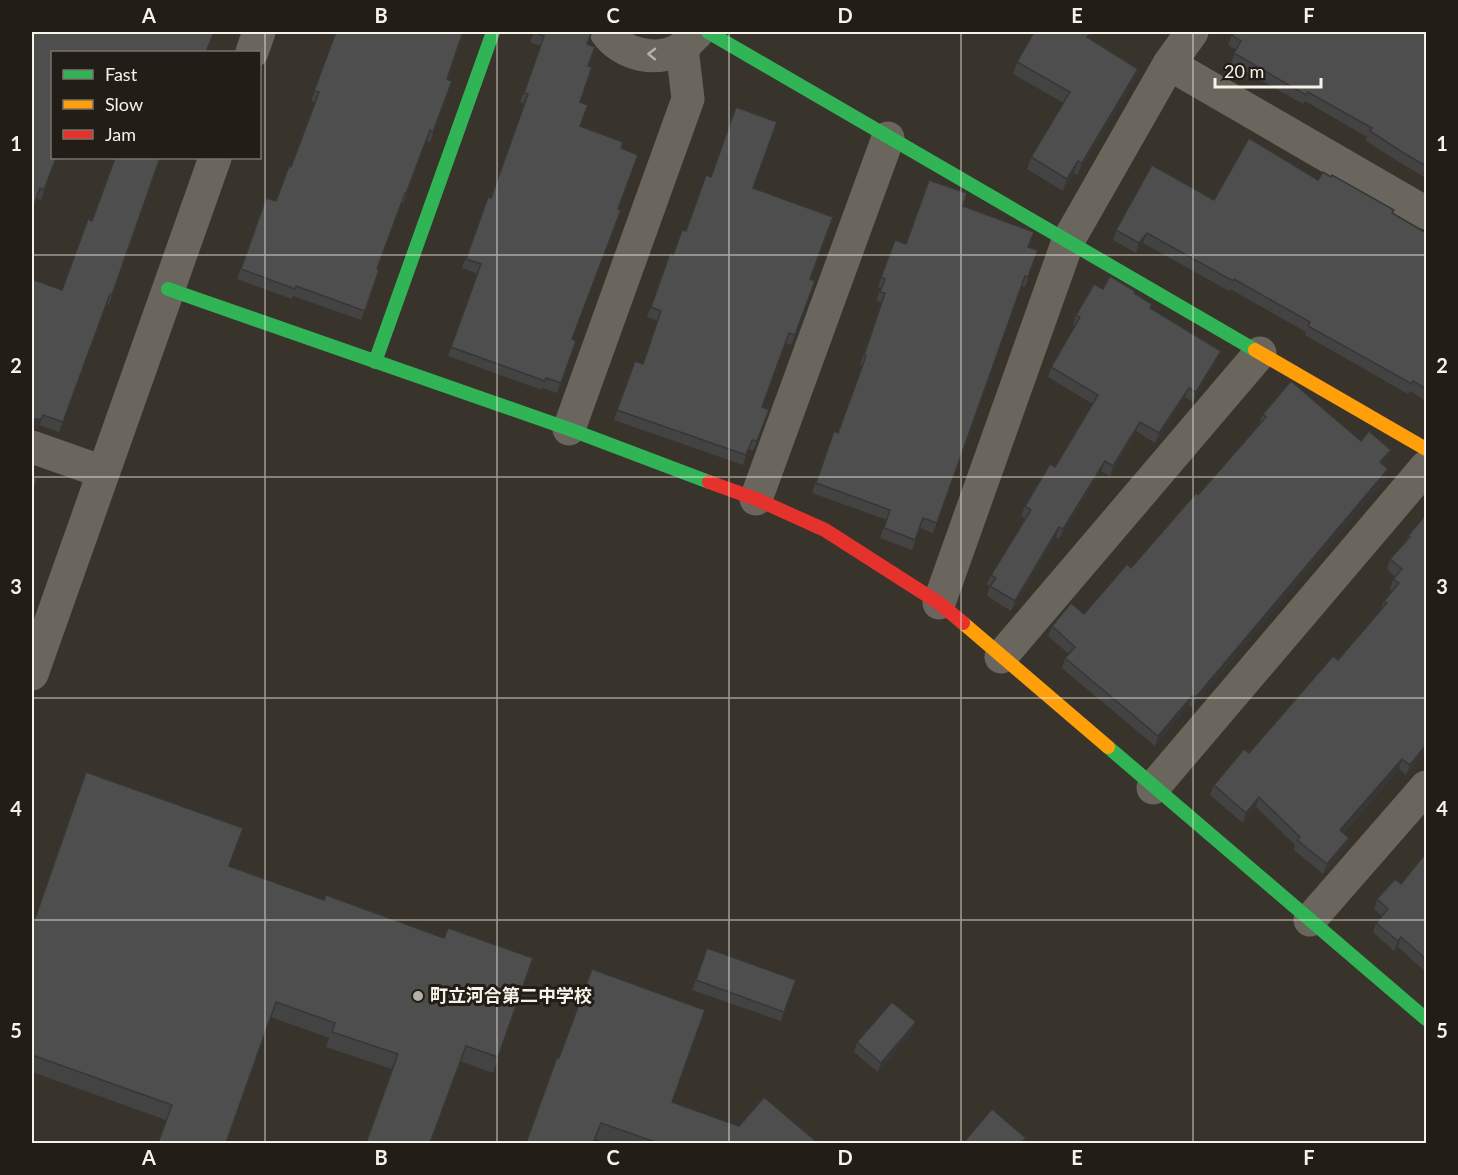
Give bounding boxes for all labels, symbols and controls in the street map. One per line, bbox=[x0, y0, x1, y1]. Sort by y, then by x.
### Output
text: A bbox=[141, 3, 156, 27]
text: B bbox=[374, 3, 388, 27]
text: C bbox=[606, 3, 620, 27]
text: D bbox=[837, 3, 853, 27]
text: E bbox=[1071, 3, 1083, 27]
text: F bbox=[1303, 3, 1315, 27]
one-way arrow bbox=[647, 48, 656, 60]
legend bbox=[51, 51, 261, 159]
scale bar bbox=[1215, 51, 1322, 89]
text: 20 m bbox=[1224, 60, 1264, 82]
text: Fast bbox=[105, 63, 138, 85]
text: Slow bbox=[105, 93, 143, 115]
text: Jam bbox=[105, 123, 136, 145]
text: 1 bbox=[10, 131, 22, 155]
text: 1 bbox=[1436, 131, 1448, 155]
text: 2 bbox=[10, 353, 22, 377]
text: 2 bbox=[1436, 353, 1448, 377]
text: 3 bbox=[10, 574, 22, 598]
text: 3 bbox=[1436, 574, 1448, 598]
text: 4 bbox=[10, 796, 22, 820]
text: 4 bbox=[1436, 796, 1448, 820]
place label: 町立河合第二中学校 bbox=[430, 984, 592, 1006]
marker: 町立河合第二中学校 bbox=[411, 989, 425, 1003]
text: 5 bbox=[10, 1018, 22, 1042]
text: 5 bbox=[1436, 1018, 1448, 1042]
text: A bbox=[141, 1145, 156, 1169]
text: B bbox=[374, 1145, 388, 1169]
text: C bbox=[606, 1145, 620, 1169]
text: D bbox=[837, 1145, 853, 1169]
text: E bbox=[1071, 1145, 1083, 1169]
text: F bbox=[1303, 1145, 1315, 1169]

